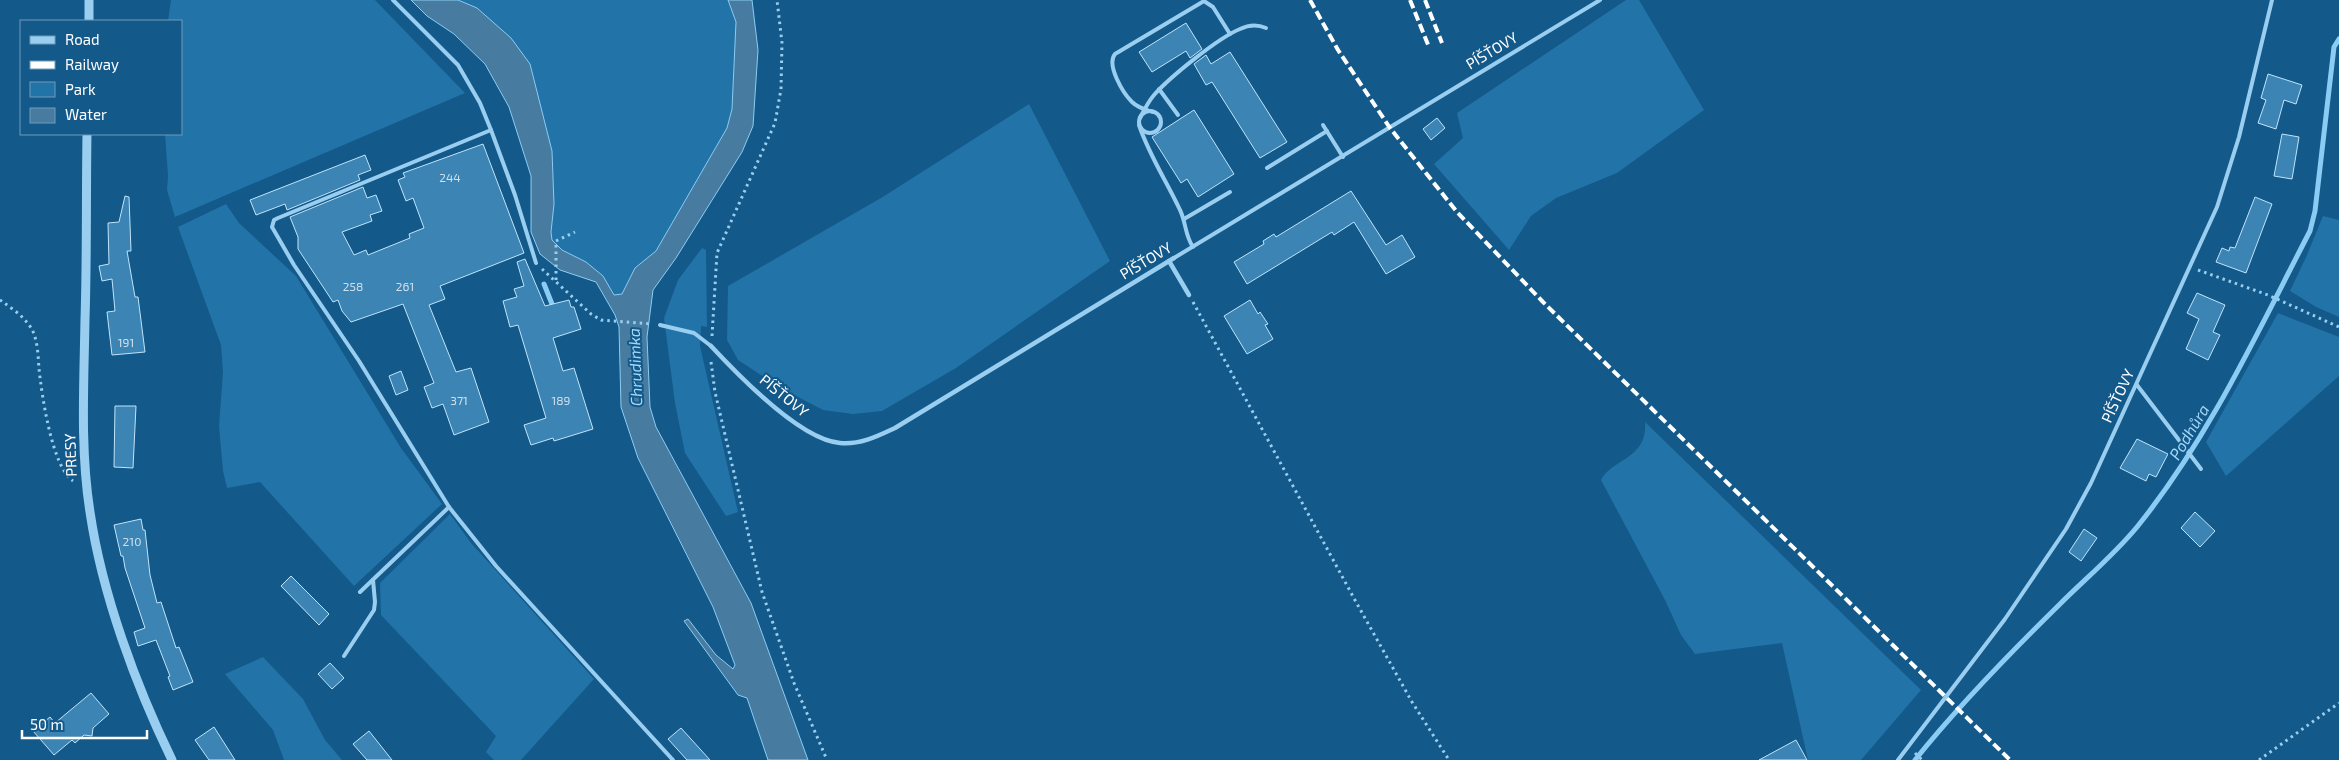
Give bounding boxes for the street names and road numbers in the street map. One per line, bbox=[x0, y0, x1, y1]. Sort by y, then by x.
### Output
street label: PÍŠŤOVY bbox=[1462, 27, 1521, 73]
street label: PÍŠŤOVY bbox=[1116, 237, 1175, 283]
street label: PÍŠŤOVY bbox=[2097, 365, 2138, 425]
street label: PÍŠŤOVY bbox=[757, 370, 813, 421]
street label: PRESY bbox=[60, 433, 80, 477]

